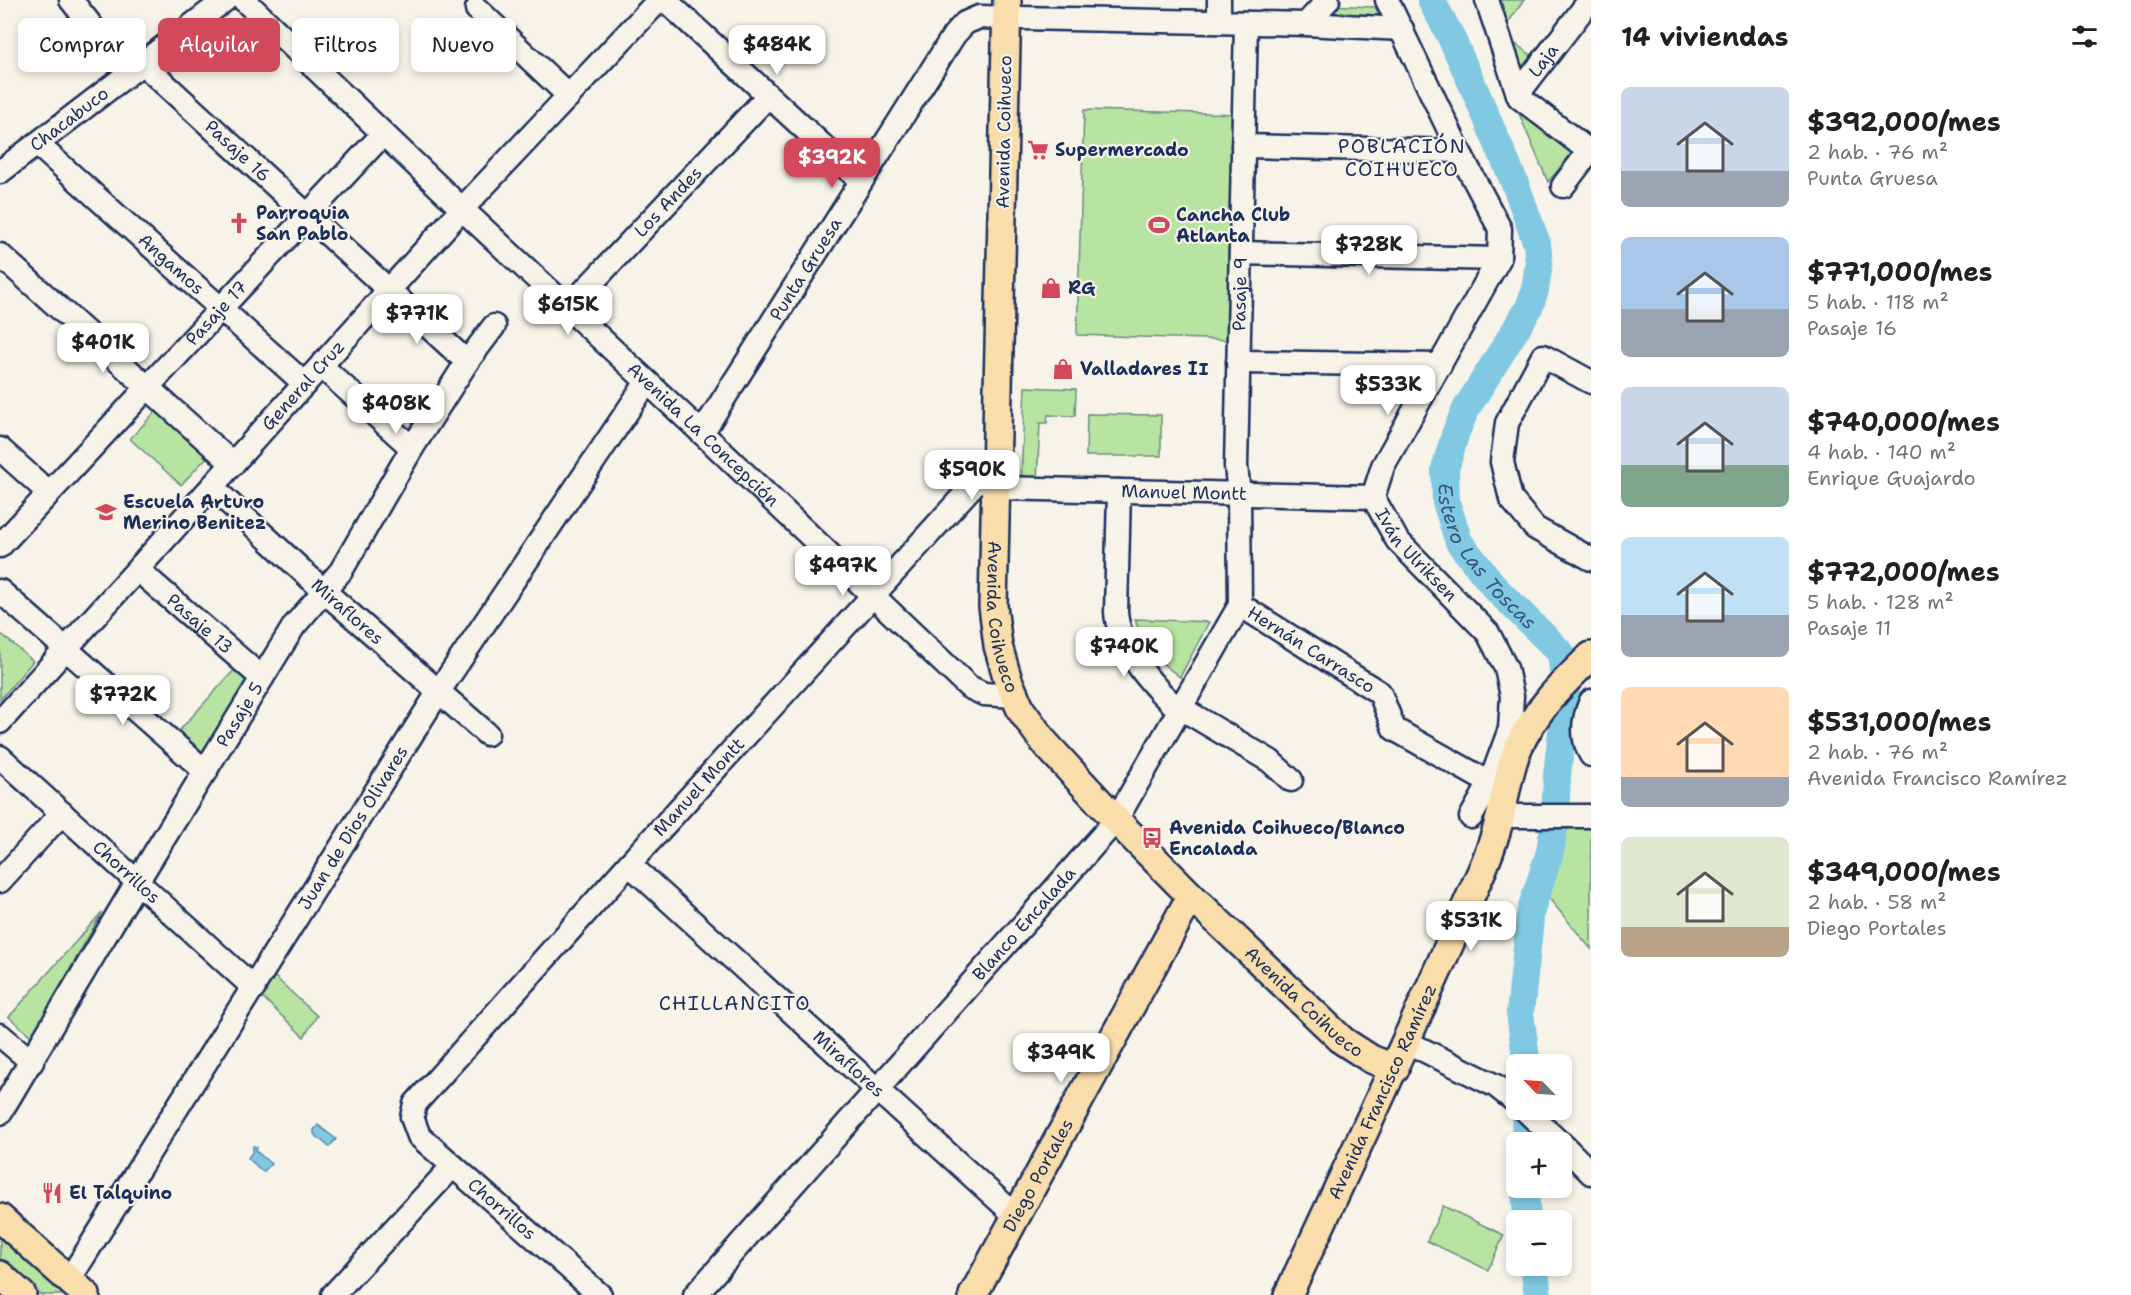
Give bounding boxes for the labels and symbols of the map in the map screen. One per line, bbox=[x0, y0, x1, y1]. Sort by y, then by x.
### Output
pin: $484K bbox=[735, 25, 819, 76]
street label: Laja bbox=[1523, 39, 1564, 82]
street label: Avenida Coihueco bbox=[991, 55, 1017, 209]
street label: Chacabuco bbox=[25, 81, 113, 157]
street label: Pasaje 16 bbox=[200, 115, 276, 187]
district label: POBLACIÓN COIHUECO bbox=[1338, 133, 1466, 182]
pin: $392K bbox=[790, 138, 874, 189]
supermarket icon: Supermercado bbox=[1026, 138, 1050, 162]
place label: Supermercado bbox=[1055, 138, 1189, 162]
street label: Los Andes bbox=[629, 161, 708, 243]
place label: Parroquia San Pablo bbox=[256, 201, 350, 246]
place label: Cancha Club Atlanta bbox=[1176, 203, 1290, 248]
church icon: Parroquia San Pablo bbox=[227, 211, 251, 235]
street label: Punta Gruesa bbox=[764, 213, 847, 325]
sports icon: Cancha Club Atlanta bbox=[1147, 213, 1171, 237]
pin: $728K bbox=[1327, 225, 1411, 276]
street label: Angamos bbox=[133, 228, 209, 300]
street label: Pasaje 9 bbox=[1227, 257, 1253, 331]
street label: Pasaje 17 bbox=[180, 275, 253, 351]
shop icon: RG bbox=[1039, 276, 1063, 300]
place label: RG bbox=[1068, 276, 1096, 300]
pin: $615K bbox=[526, 285, 610, 336]
pin: $771K bbox=[375, 294, 459, 345]
pin: $401K bbox=[61, 323, 145, 374]
street label: General Cruz bbox=[256, 335, 350, 436]
street label: Avenida La Concepción bbox=[622, 357, 784, 512]
shop icon: Valladares II bbox=[1051, 357, 1075, 381]
place label: Valladares II bbox=[1080, 357, 1209, 381]
pin: $533K bbox=[1346, 365, 1430, 416]
pin: $408K bbox=[354, 384, 438, 435]
pin: $590K bbox=[930, 450, 1014, 501]
street label: Manuel Montt bbox=[1121, 479, 1247, 506]
water label: Estero Las Toscas bbox=[1432, 483, 1542, 635]
place label: Escuela Arturo Merino Benitez bbox=[123, 490, 266, 535]
school or university icon: Escuela Arturo Merino Benitez bbox=[94, 500, 118, 524]
street label: Iván Ulriksen bbox=[1370, 504, 1463, 607]
street label: Avenida Coihueco bbox=[981, 541, 1024, 697]
pin: $497K bbox=[801, 546, 885, 597]
street label: Miraflores bbox=[306, 573, 389, 650]
street label: Pasaje 13 bbox=[162, 588, 238, 659]
street label: Hernán Carrasco bbox=[1243, 601, 1380, 699]
pin: $740K bbox=[1082, 627, 1166, 678]
pin: $772K bbox=[81, 675, 165, 726]
street label: Pasaje 5 bbox=[211, 677, 269, 752]
street label: Manuel Montt bbox=[648, 732, 750, 842]
street label: Juan de Dios Olivares bbox=[293, 741, 414, 914]
place label: Avenida Coihueco/Blanco Encalada bbox=[1169, 816, 1405, 861]
bus stop icon: Avenida Coihueco/Blanco Encalada bbox=[1140, 826, 1164, 850]
street label: Chorrillos bbox=[88, 835, 165, 909]
street label: Blanco Encalada bbox=[967, 862, 1081, 986]
pin: $531K bbox=[1429, 901, 1513, 952]
street label: Avenida Coihueco bbox=[1239, 941, 1368, 1063]
street label: Avenida Francisco Ramírez bbox=[1322, 980, 1442, 1203]
district label: CHILLANCITO bbox=[659, 990, 811, 1016]
street label: Miraflores bbox=[808, 1025, 890, 1103]
pin: $349K bbox=[1019, 1033, 1103, 1084]
north arrow bbox=[1506, 1054, 1572, 1120]
street label: Diego Portales bbox=[997, 1115, 1079, 1237]
street label: Chorrillos bbox=[463, 1173, 541, 1245]
restaurant icon: El Talquino bbox=[40, 1181, 64, 1205]
place label: El Talquino bbox=[69, 1181, 172, 1205]

